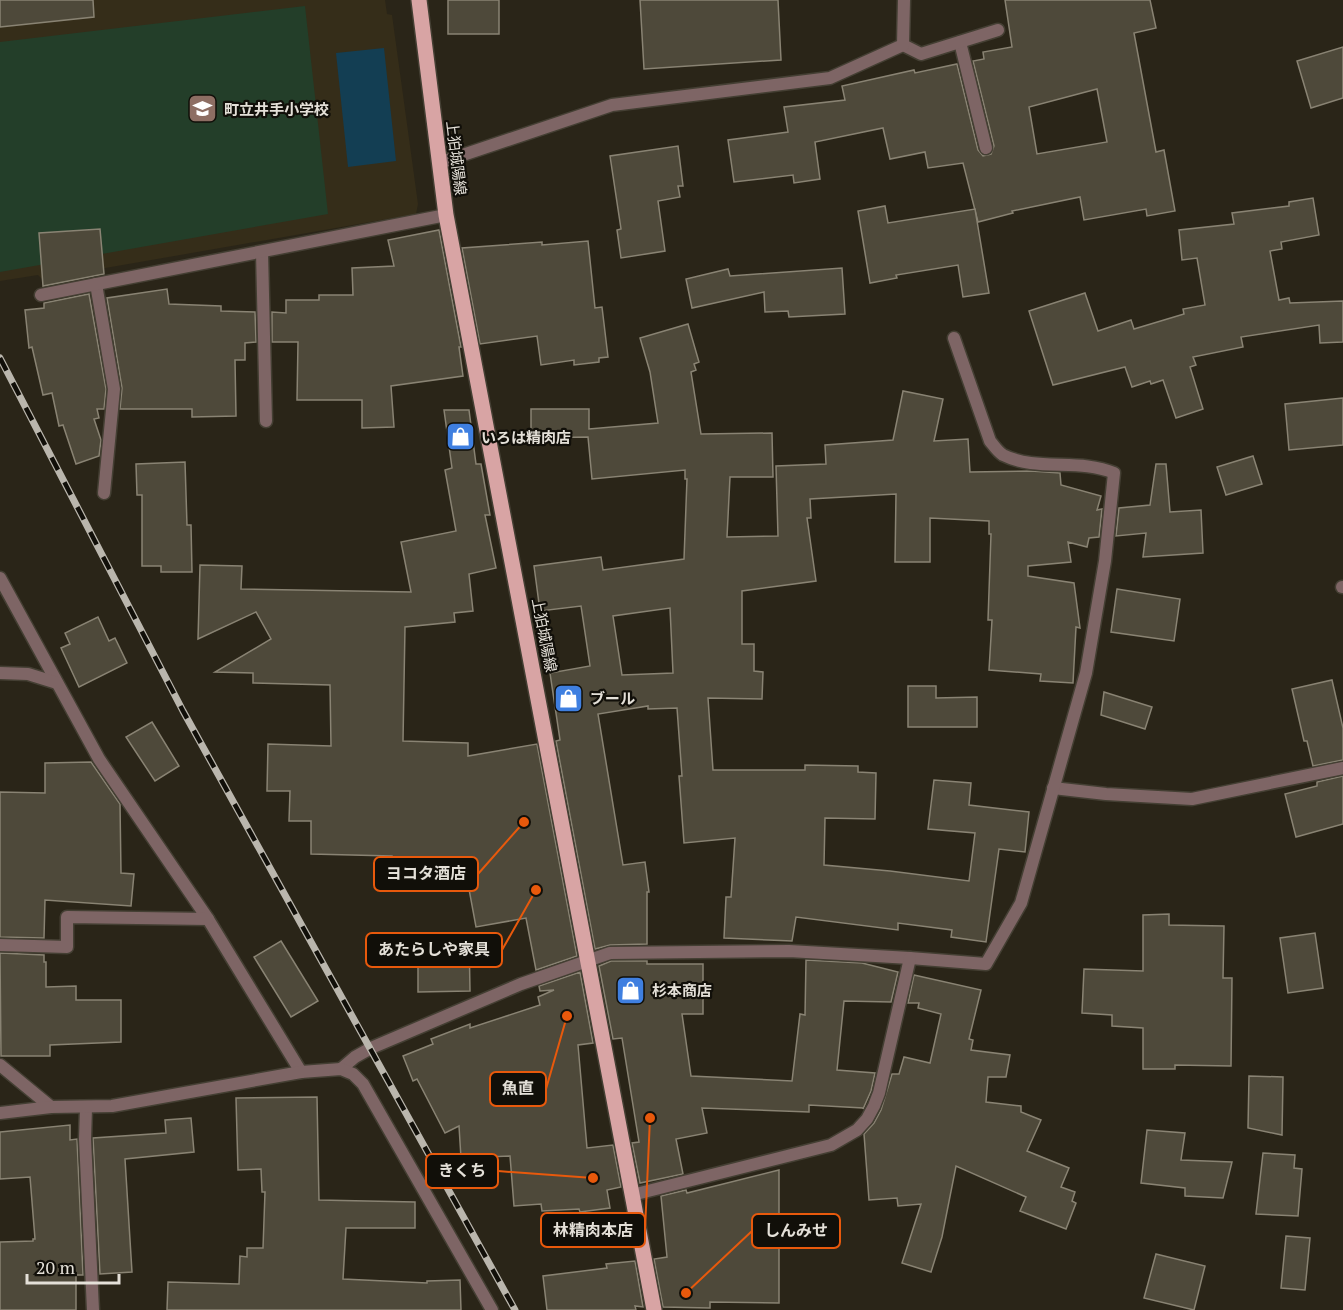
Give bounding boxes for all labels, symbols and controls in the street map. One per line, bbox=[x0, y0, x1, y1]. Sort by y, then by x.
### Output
school or university icon: 町立井手小学校 bbox=[187, 93, 219, 125]
place label: 町立井手小学校 bbox=[224, 99, 329, 119]
street label: 上狛城陽線 bbox=[443, 120, 471, 196]
shop icon: いろは精肉店 bbox=[444, 421, 476, 453]
place label: いろは精肉店 bbox=[481, 427, 571, 447]
street label: 上狛城陽線 bbox=[528, 596, 562, 674]
shop icon: ブール bbox=[553, 682, 585, 714]
place label: ブール bbox=[590, 688, 635, 708]
callout: ヨコタ酒店 bbox=[374, 857, 478, 891]
text: ヨコタ酒店 bbox=[386, 862, 466, 884]
callout: あたらしや家具 bbox=[366, 933, 502, 967]
text: あたらしや家具 bbox=[378, 938, 490, 960]
shop icon: 杉本商店 bbox=[615, 974, 647, 1006]
place label: 杉本商店 bbox=[652, 980, 712, 1000]
callout: 魚直 bbox=[490, 1072, 546, 1106]
text: 魚直 bbox=[502, 1077, 534, 1099]
callout: きくち bbox=[426, 1154, 498, 1188]
text: きくち bbox=[438, 1159, 486, 1181]
callout: 林精肉本店 bbox=[541, 1213, 645, 1247]
callout: しんみせ bbox=[752, 1214, 840, 1248]
text: 林精肉本店 bbox=[553, 1219, 633, 1241]
text: しんみせ bbox=[764, 1219, 828, 1241]
scale bar bbox=[27, 1247, 118, 1285]
text: 20 m bbox=[36, 1255, 76, 1279]

